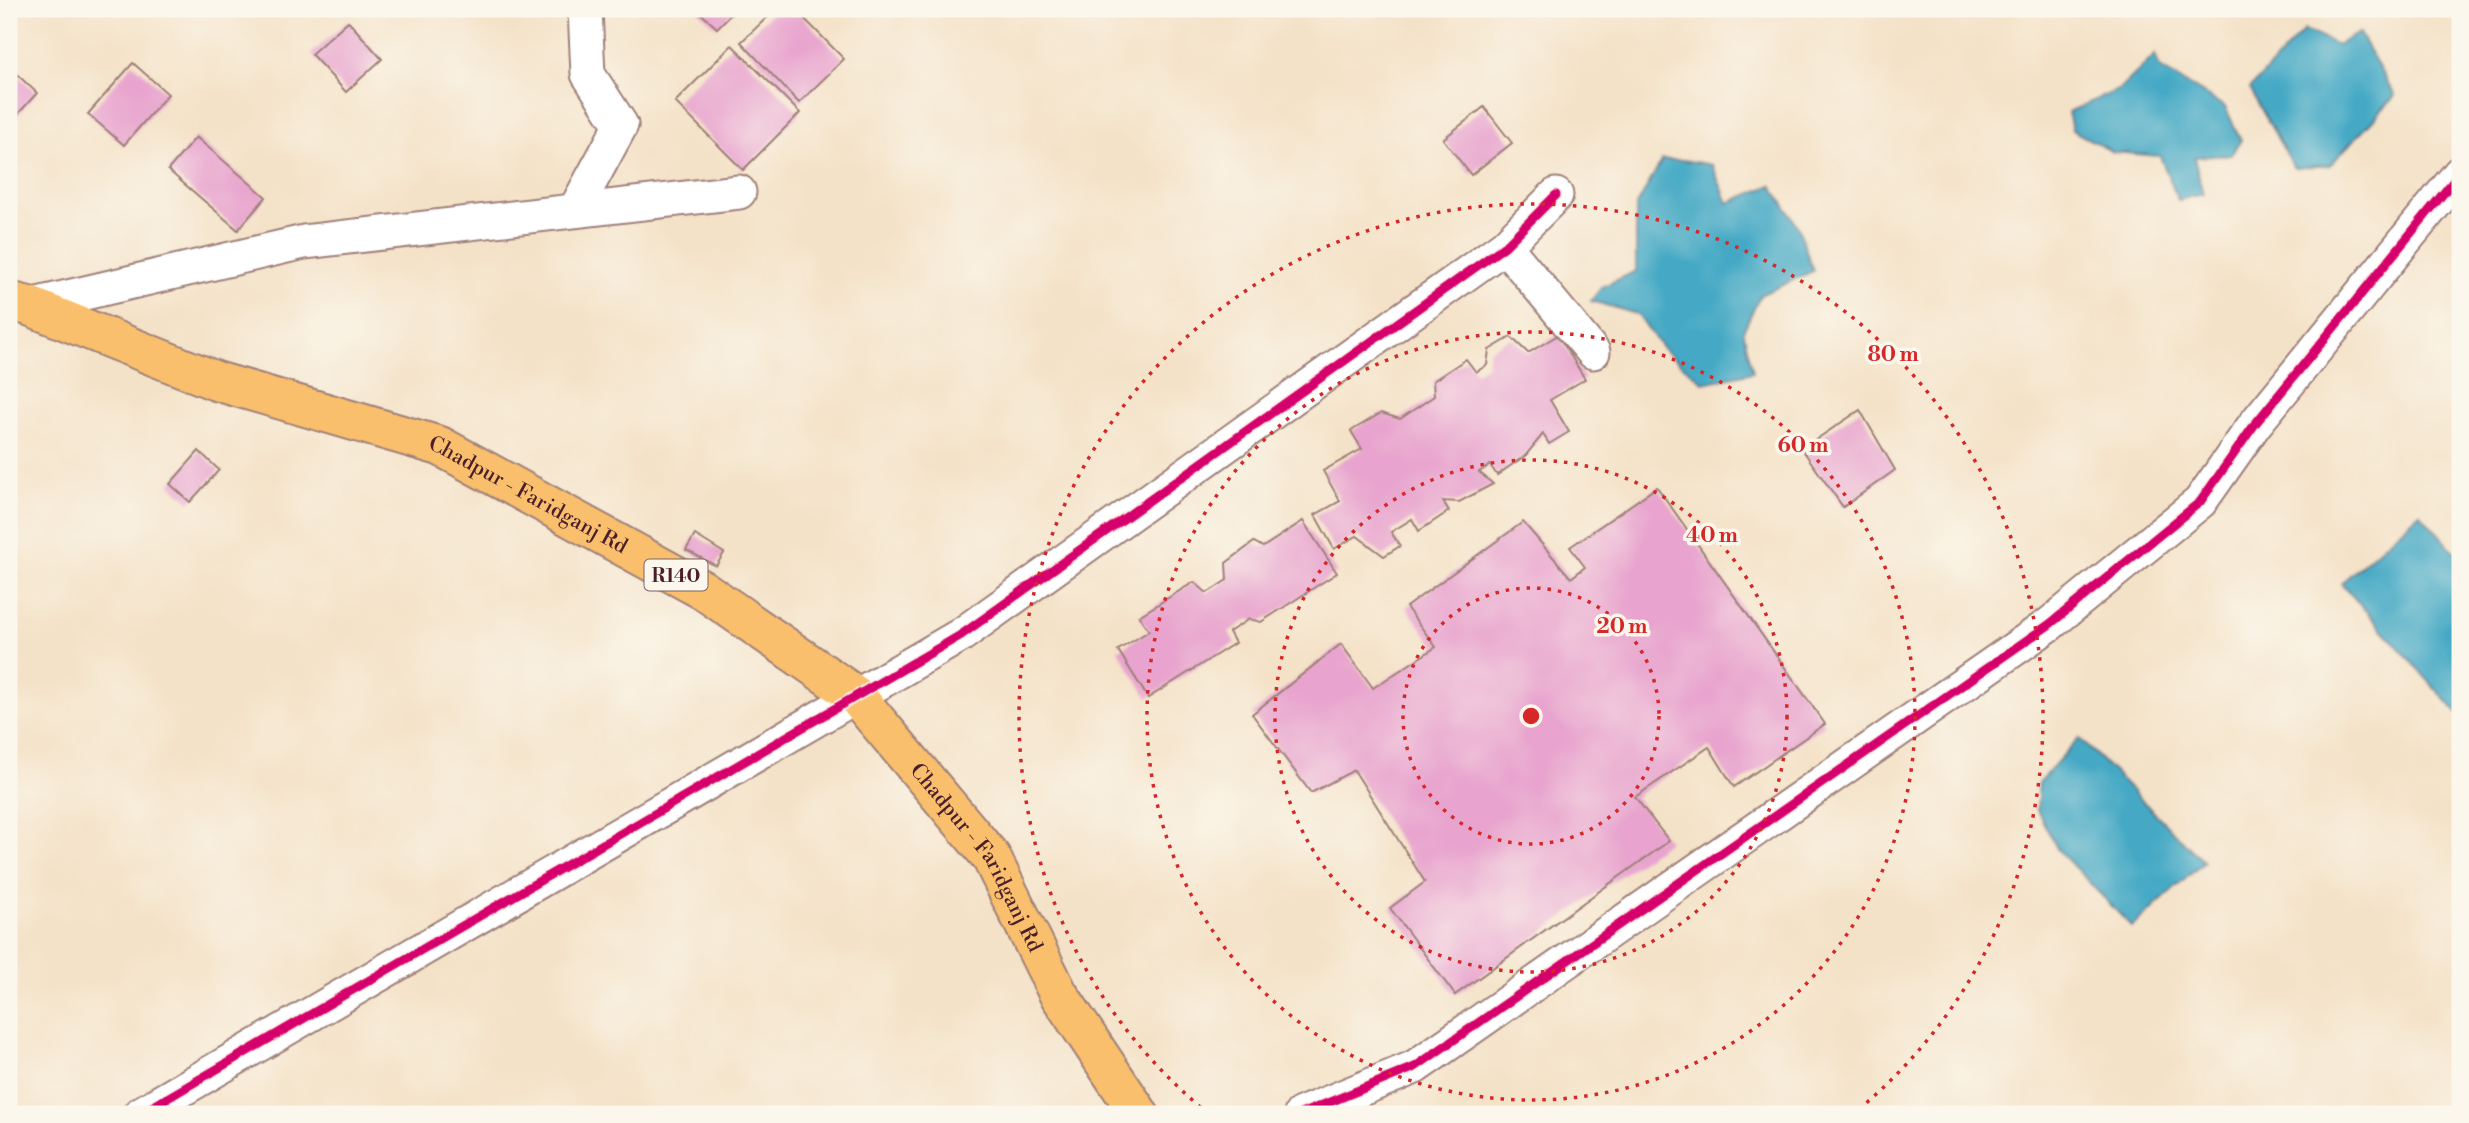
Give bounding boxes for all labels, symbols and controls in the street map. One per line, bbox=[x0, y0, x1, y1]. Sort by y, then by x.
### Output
text: 80 m bbox=[1867, 342, 1919, 368]
street label: Chadpur - Faridganj Rd bbox=[426, 431, 632, 560]
text: 60 m bbox=[1778, 433, 1828, 459]
text: 40 m bbox=[1686, 523, 1738, 549]
road number: R140 bbox=[644, 560, 708, 590]
text: 20 m bbox=[1597, 614, 1647, 640]
centre of rings bbox=[1519, 704, 1543, 728]
street label: Chadpur - Faridganj Rd bbox=[904, 758, 1048, 957]

